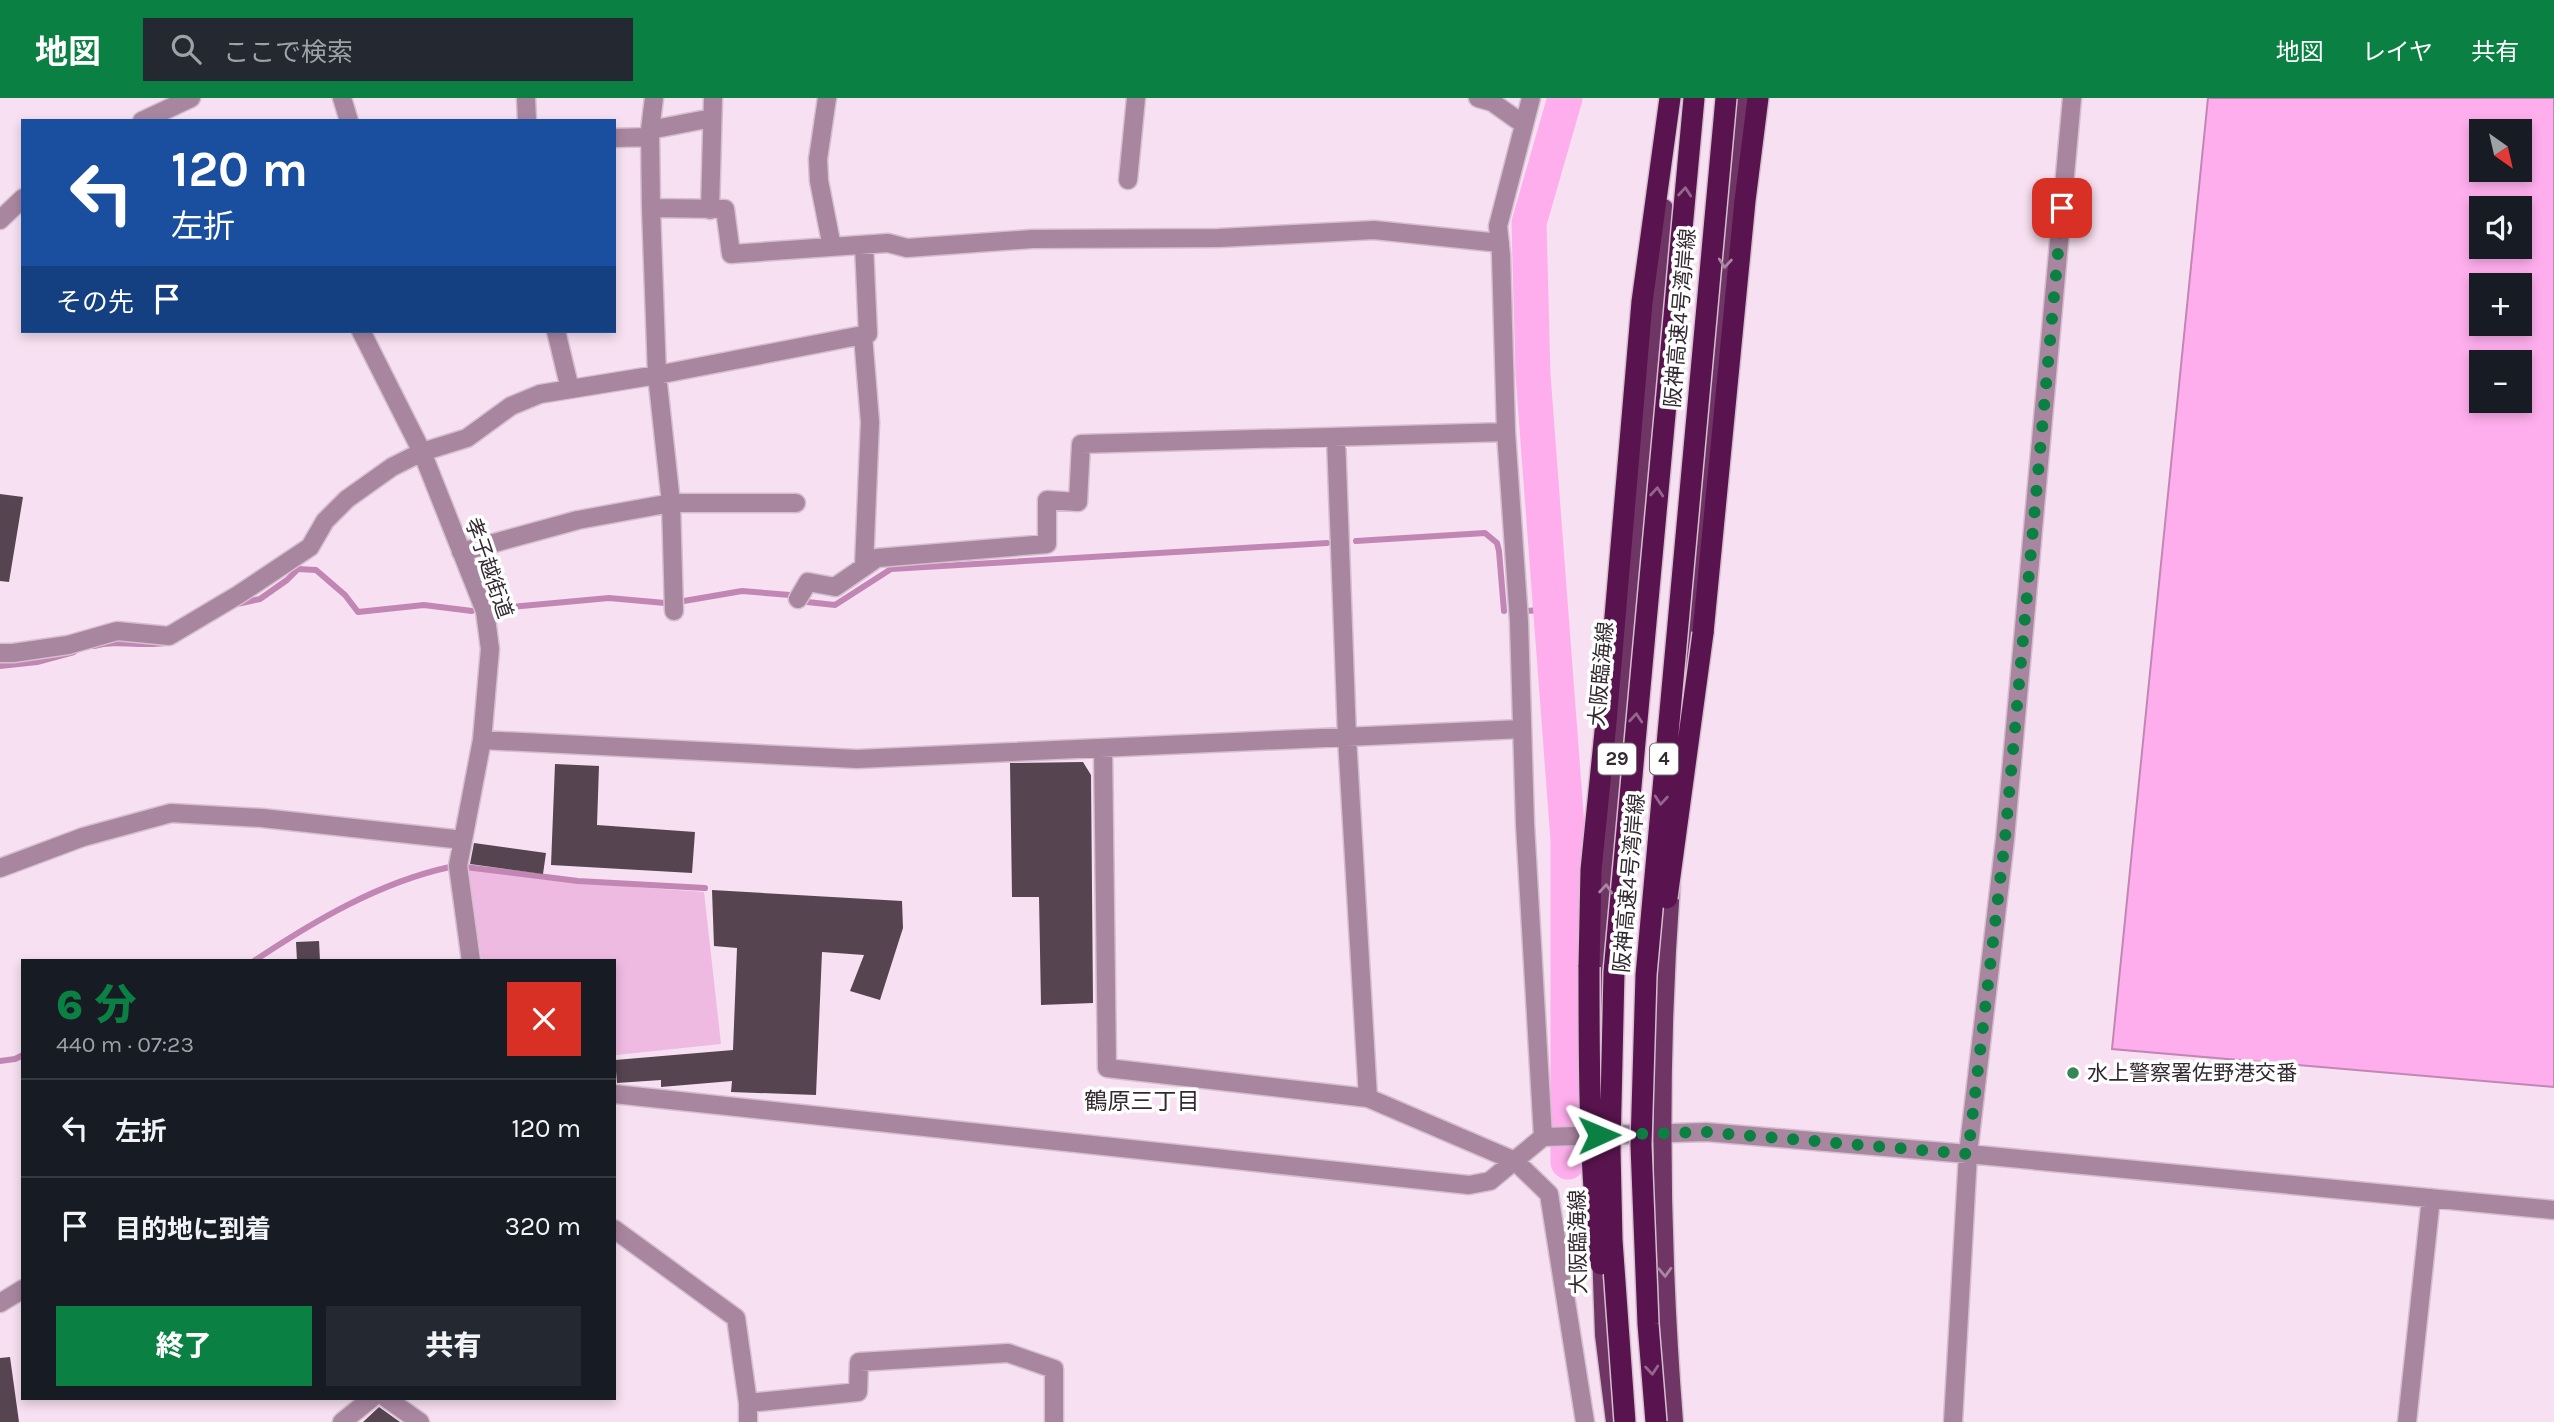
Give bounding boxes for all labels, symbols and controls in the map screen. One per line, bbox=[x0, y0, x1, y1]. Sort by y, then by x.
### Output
search box bbox=[143, 18, 633, 81]
icon: search bbox=[167, 30, 205, 68]
text: 地図 bbox=[35, 33, 101, 71]
text: ここで検索 bbox=[223, 37, 353, 68]
text: 地図 bbox=[2276, 38, 2324, 66]
text: レイヤ bbox=[2362, 38, 2433, 66]
text: 共有 bbox=[2471, 38, 2519, 66]
north arrow bbox=[2469, 119, 2532, 182]
map controls bbox=[2469, 119, 2532, 413]
text: 120 m bbox=[171, 141, 308, 198]
icon: left bbox=[56, 147, 147, 238]
pin bbox=[2032, 178, 2092, 238]
one-way arrow bbox=[1677, 186, 1692, 197]
icon: arrive bbox=[2043, 189, 2081, 227]
button: sound bbox=[2469, 196, 2532, 259]
text: 左折 bbox=[171, 208, 235, 245]
street label: 阪神高速4号湾岸線 bbox=[1660, 227, 1700, 409]
one-way arrow bbox=[1717, 258, 1732, 269]
button: + bbox=[2469, 273, 2532, 336]
icon: arrive bbox=[148, 280, 186, 318]
text: その先 bbox=[56, 287, 134, 318]
button: − bbox=[2469, 350, 2532, 413]
one-way arrow bbox=[1649, 486, 1664, 497]
street label: 孝子越街道 bbox=[461, 514, 517, 622]
street label: 大阪臨海線 bbox=[1584, 621, 1618, 727]
one-way arrow bbox=[1628, 713, 1643, 724]
road number: 29 bbox=[1598, 744, 1636, 774]
road number: 4 bbox=[1650, 744, 1678, 774]
street label: 阪神高速4号湾岸線 bbox=[1609, 792, 1649, 974]
one-way arrow bbox=[1653, 794, 1668, 806]
one-way arrow bbox=[1598, 883, 1613, 894]
text: 6 分 bbox=[56, 980, 136, 1030]
button: close bbox=[507, 982, 581, 1056]
text: 440 m · 07:23 bbox=[56, 1031, 194, 1058]
place label: 水上警察署佐野港交番 bbox=[2087, 1061, 2297, 1085]
marker: 水上警察署佐野港交番 bbox=[2065, 1065, 2081, 1081]
district label: 鶴原三丁目 bbox=[1085, 1088, 1200, 1115]
position arrow bbox=[1562, 1098, 1636, 1172]
icon: left bbox=[56, 1109, 94, 1147]
text: 120 m bbox=[511, 1113, 581, 1144]
text: 左折 bbox=[115, 1116, 167, 1147]
street label: 大阪臨海線 bbox=[1565, 1189, 1591, 1295]
icon: arrive bbox=[56, 1207, 94, 1245]
text: 320 m bbox=[505, 1211, 581, 1242]
text: 目的地に到着 bbox=[115, 1214, 271, 1245]
one-way arrow bbox=[1657, 1267, 1672, 1278]
button: 終了 bbox=[56, 1306, 312, 1386]
button: 共有 bbox=[326, 1306, 581, 1386]
one-way arrow bbox=[1644, 1364, 1659, 1375]

